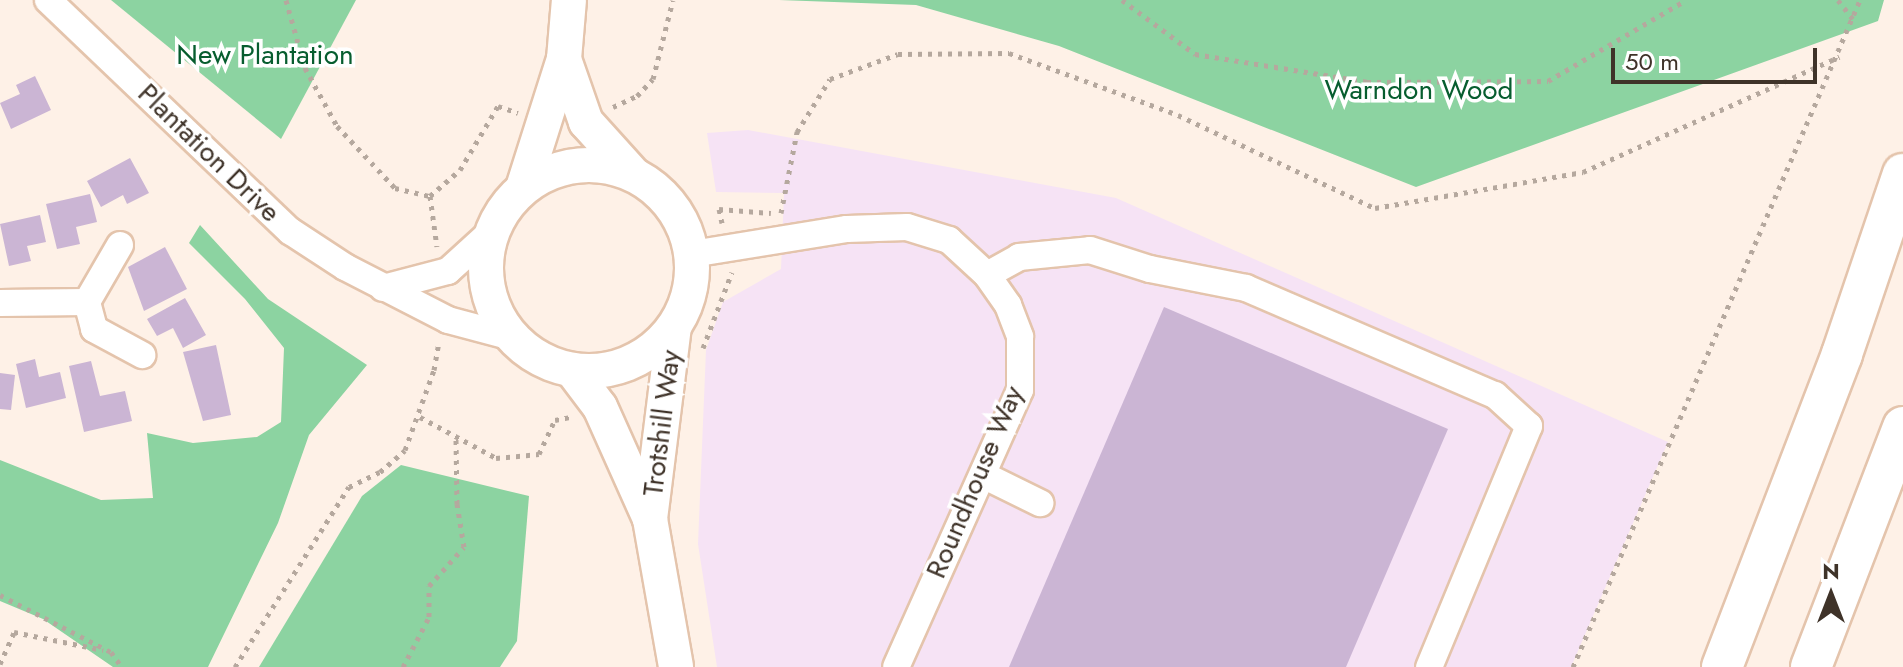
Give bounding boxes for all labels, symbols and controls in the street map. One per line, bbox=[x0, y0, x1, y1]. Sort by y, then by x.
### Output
scale bar bbox=[1615, 32, 1821, 82]
park label: New Plantation bbox=[176, 38, 354, 72]
text: 50 m bbox=[1625, 44, 1679, 79]
park label: Warndon Wood bbox=[1324, 73, 1514, 107]
street label: Plantation Drive bbox=[131, 77, 287, 229]
street label: Trotshill Way bbox=[636, 348, 688, 498]
street label: Roundhouse Way bbox=[919, 381, 1031, 583]
north arrow bbox=[1791, 555, 1871, 635]
text: N bbox=[1822, 555, 1840, 587]

